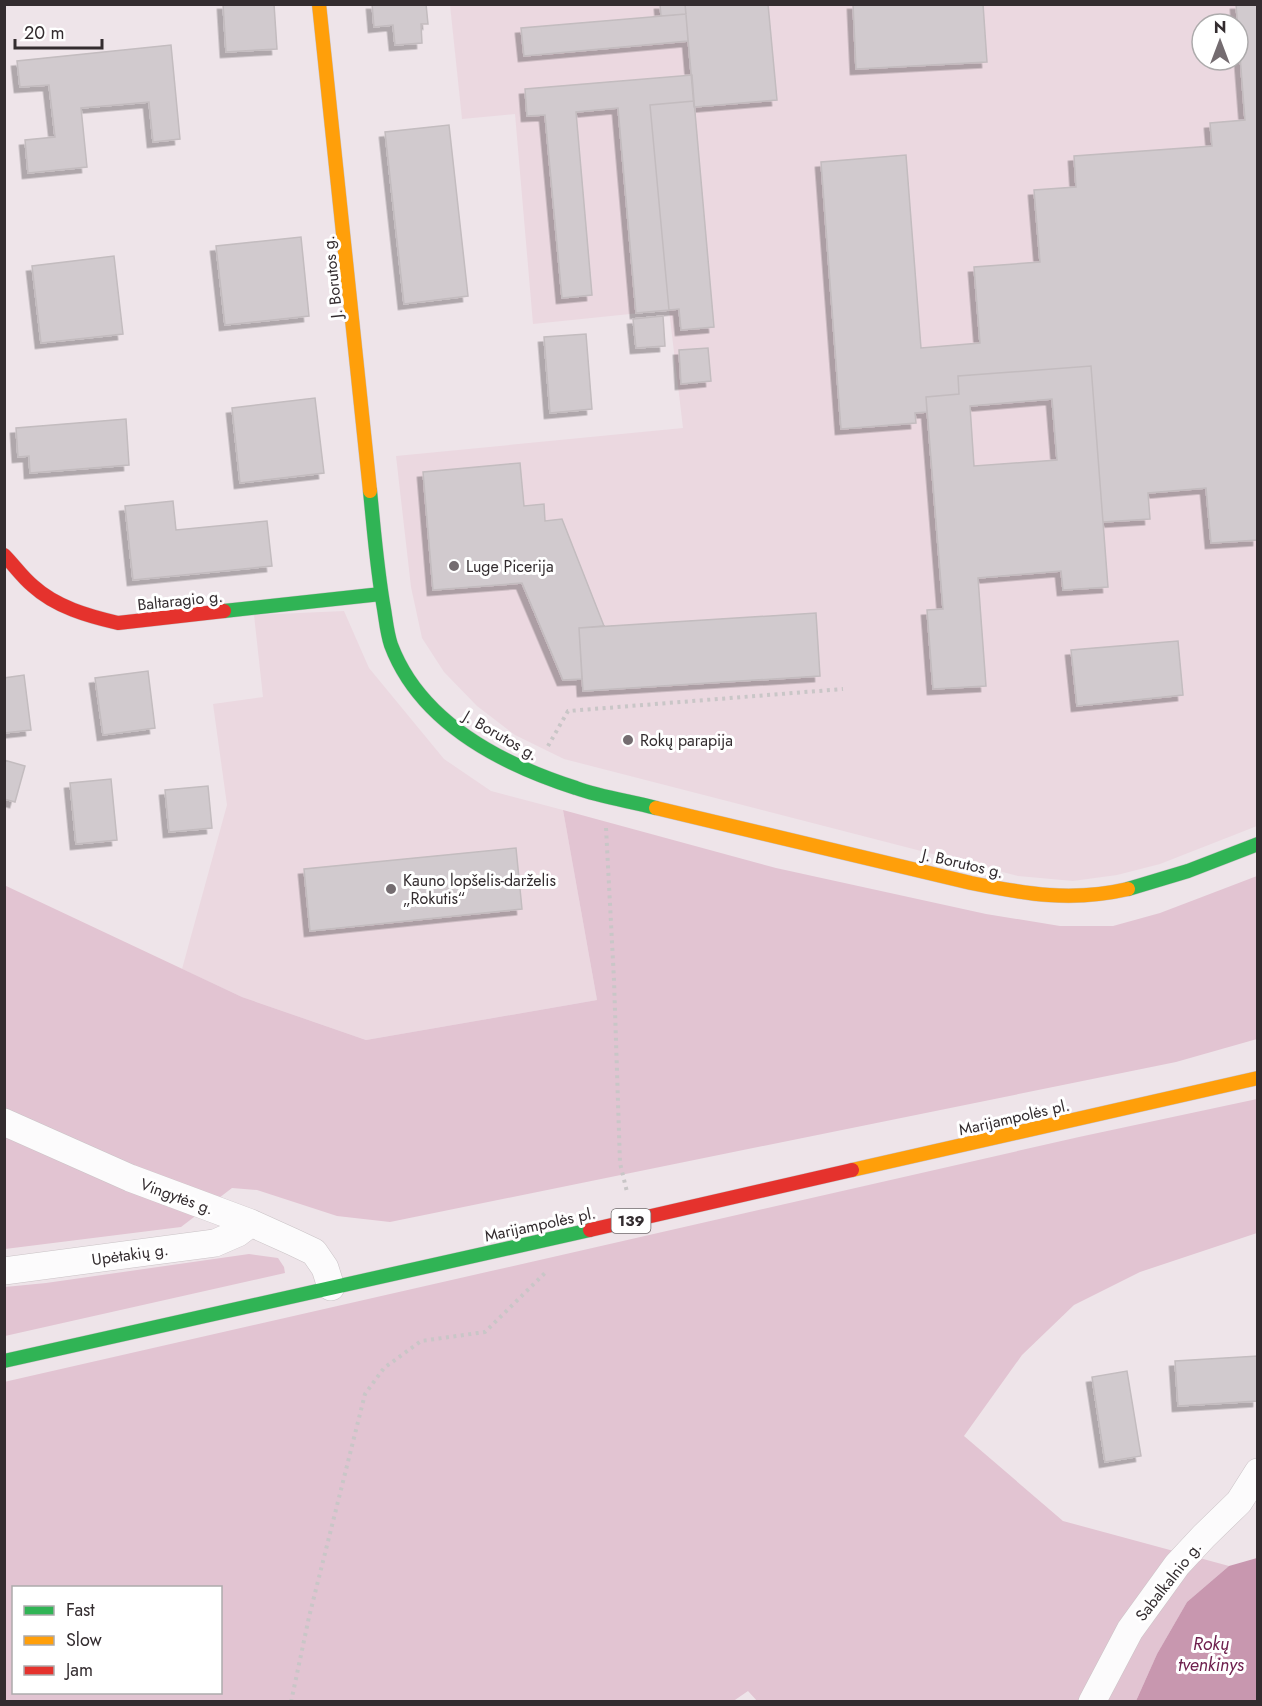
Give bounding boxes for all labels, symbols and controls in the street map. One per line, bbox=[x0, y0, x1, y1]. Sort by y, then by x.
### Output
scale bar bbox=[15, 12, 102, 50]
north arrow bbox=[1190, 12, 1250, 72]
text: N bbox=[1214, 16, 1226, 39]
text: 20 m bbox=[24, 20, 64, 46]
street label: J. Borutos g. bbox=[317, 235, 348, 321]
place label: Luge Picerija bbox=[466, 555, 554, 578]
marker: Luge Picerija bbox=[447, 559, 461, 573]
street label: Baltaragio g. bbox=[136, 585, 224, 616]
street label: J. Borutos g. bbox=[457, 704, 542, 766]
place label: Rokų parapija bbox=[640, 729, 733, 752]
marker: Rokų parapija bbox=[621, 733, 635, 747]
street label: J. Borutos g. bbox=[918, 843, 1006, 884]
place label: Kauno lopšelis-darželis „Rokutis“ bbox=[403, 869, 556, 910]
marker: Kauno lopšelis-darželis „Rokutis“ bbox=[384, 882, 398, 896]
street label: Marijampolės pl. bbox=[956, 1094, 1072, 1141]
street label: Vingytės g. bbox=[137, 1173, 217, 1220]
street label: Marijampolės pl. bbox=[482, 1201, 598, 1247]
road number: 139 bbox=[612, 1209, 650, 1233]
street label: Upėtakių g. bbox=[90, 1238, 170, 1271]
street label: Sabalkalnio g. bbox=[1130, 1537, 1207, 1626]
legend bbox=[12, 1586, 222, 1694]
text: Fast bbox=[66, 1597, 95, 1623]
text: Slow bbox=[66, 1627, 103, 1653]
water label: Rokų tvenkinys bbox=[1178, 1631, 1245, 1678]
text: Jam bbox=[64, 1657, 93, 1683]

